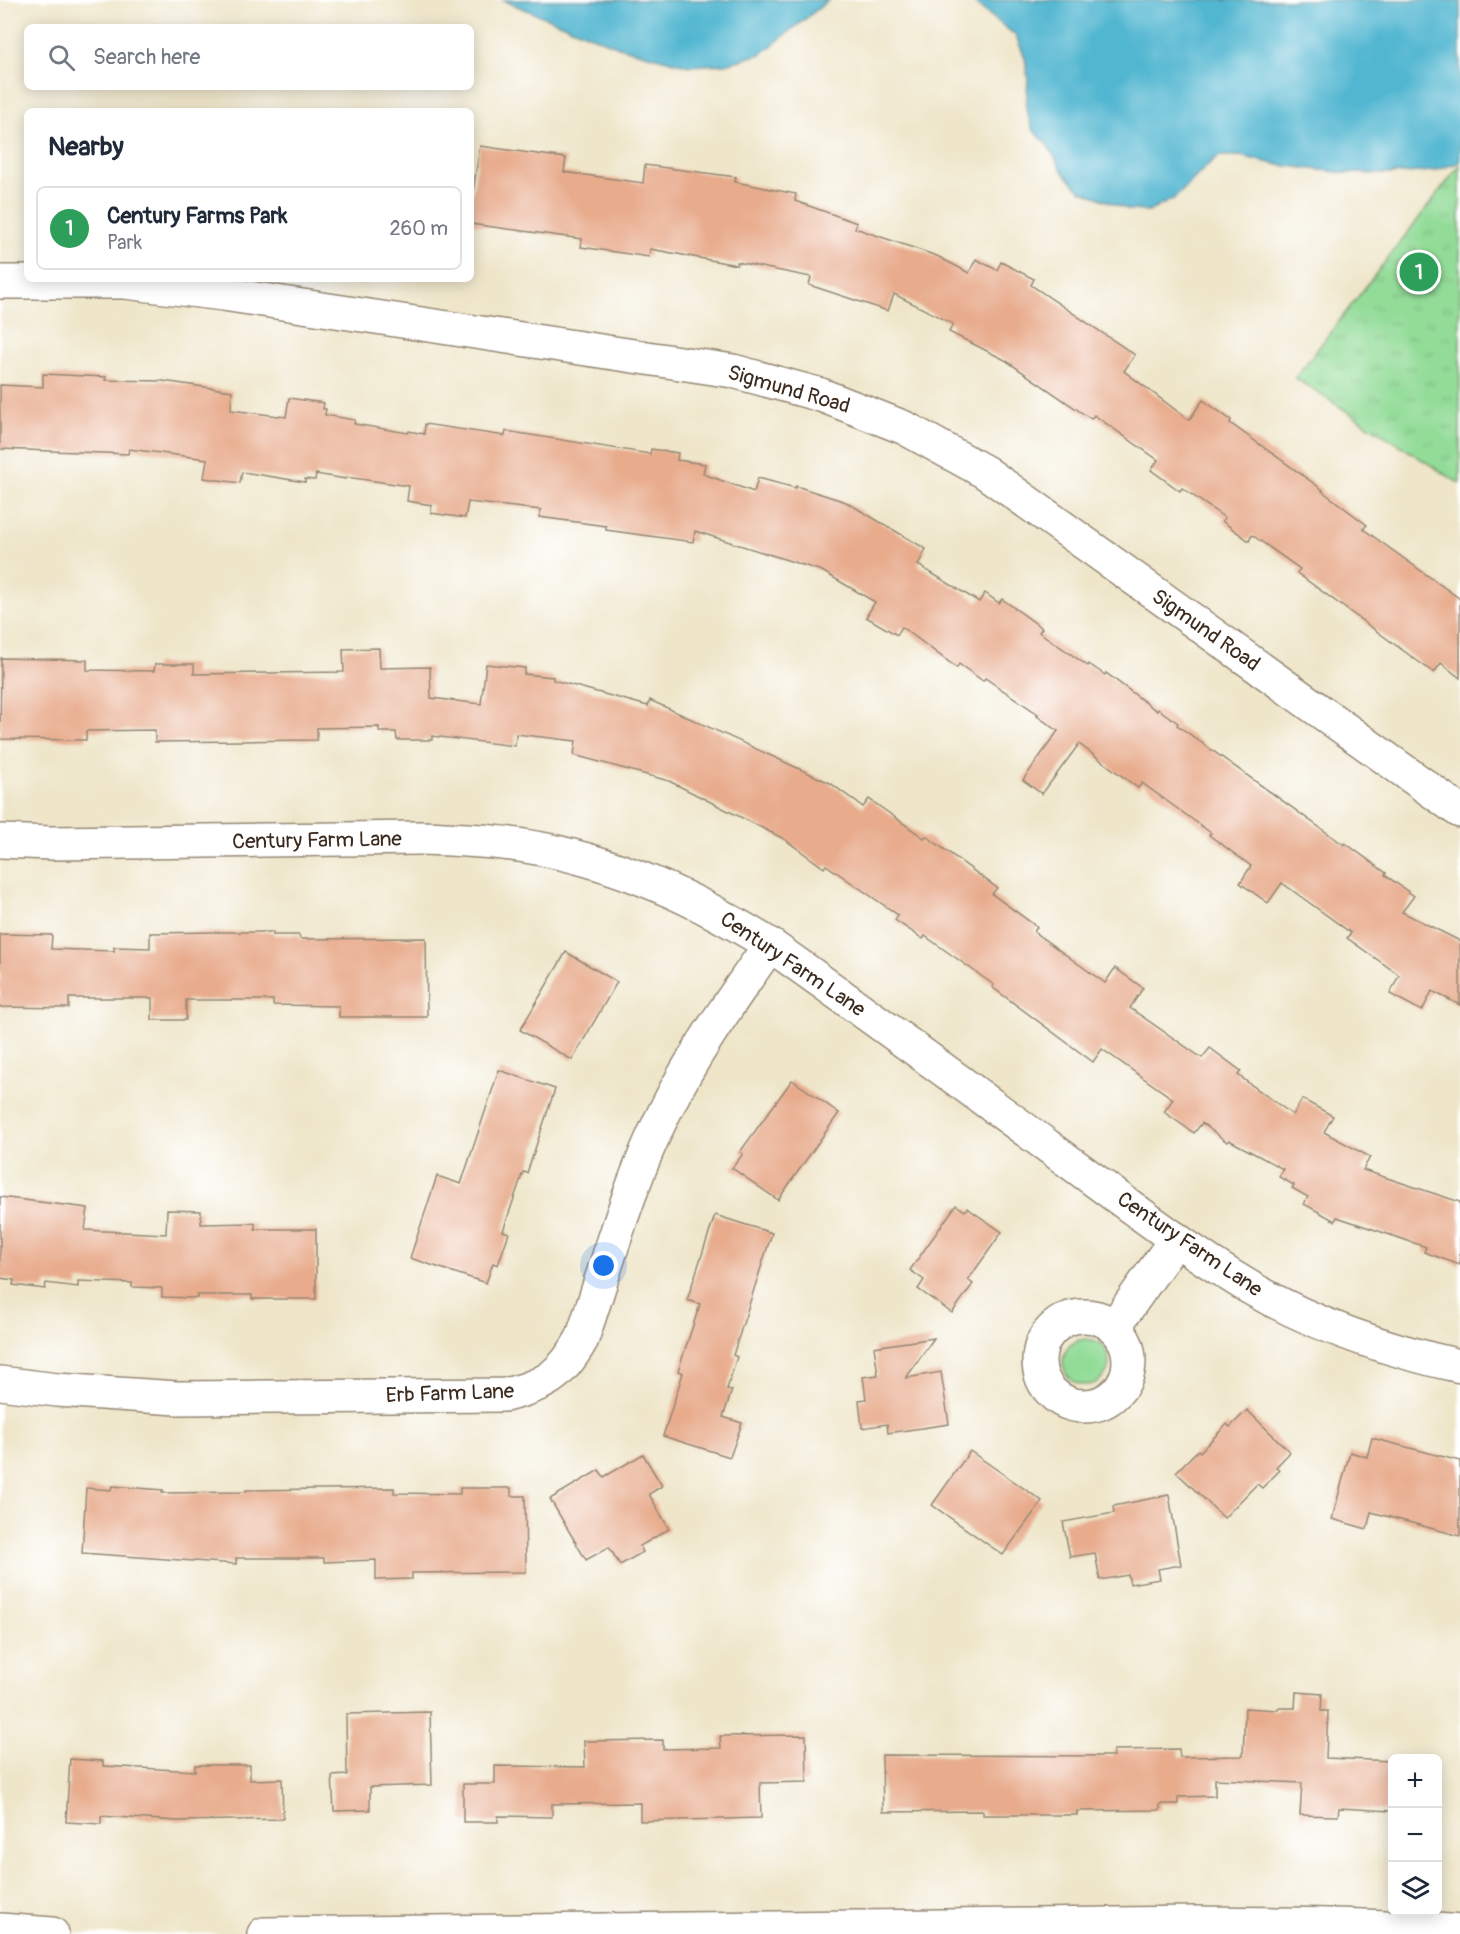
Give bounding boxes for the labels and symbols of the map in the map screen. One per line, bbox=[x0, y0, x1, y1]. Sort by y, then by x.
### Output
pin: 1 bbox=[1400, 250, 1438, 294]
street label: Sigmund Road bbox=[725, 359, 853, 420]
street label: Sigmund Road bbox=[1146, 583, 1265, 678]
street label: Century Farm Lane bbox=[232, 826, 403, 855]
street label: Century Farm Lane bbox=[715, 906, 871, 1023]
street label: Century Farm Lane bbox=[1112, 1186, 1268, 1303]
your location bbox=[589, 1251, 618, 1280]
street label: Erb Farm Lane bbox=[385, 1378, 515, 1409]

